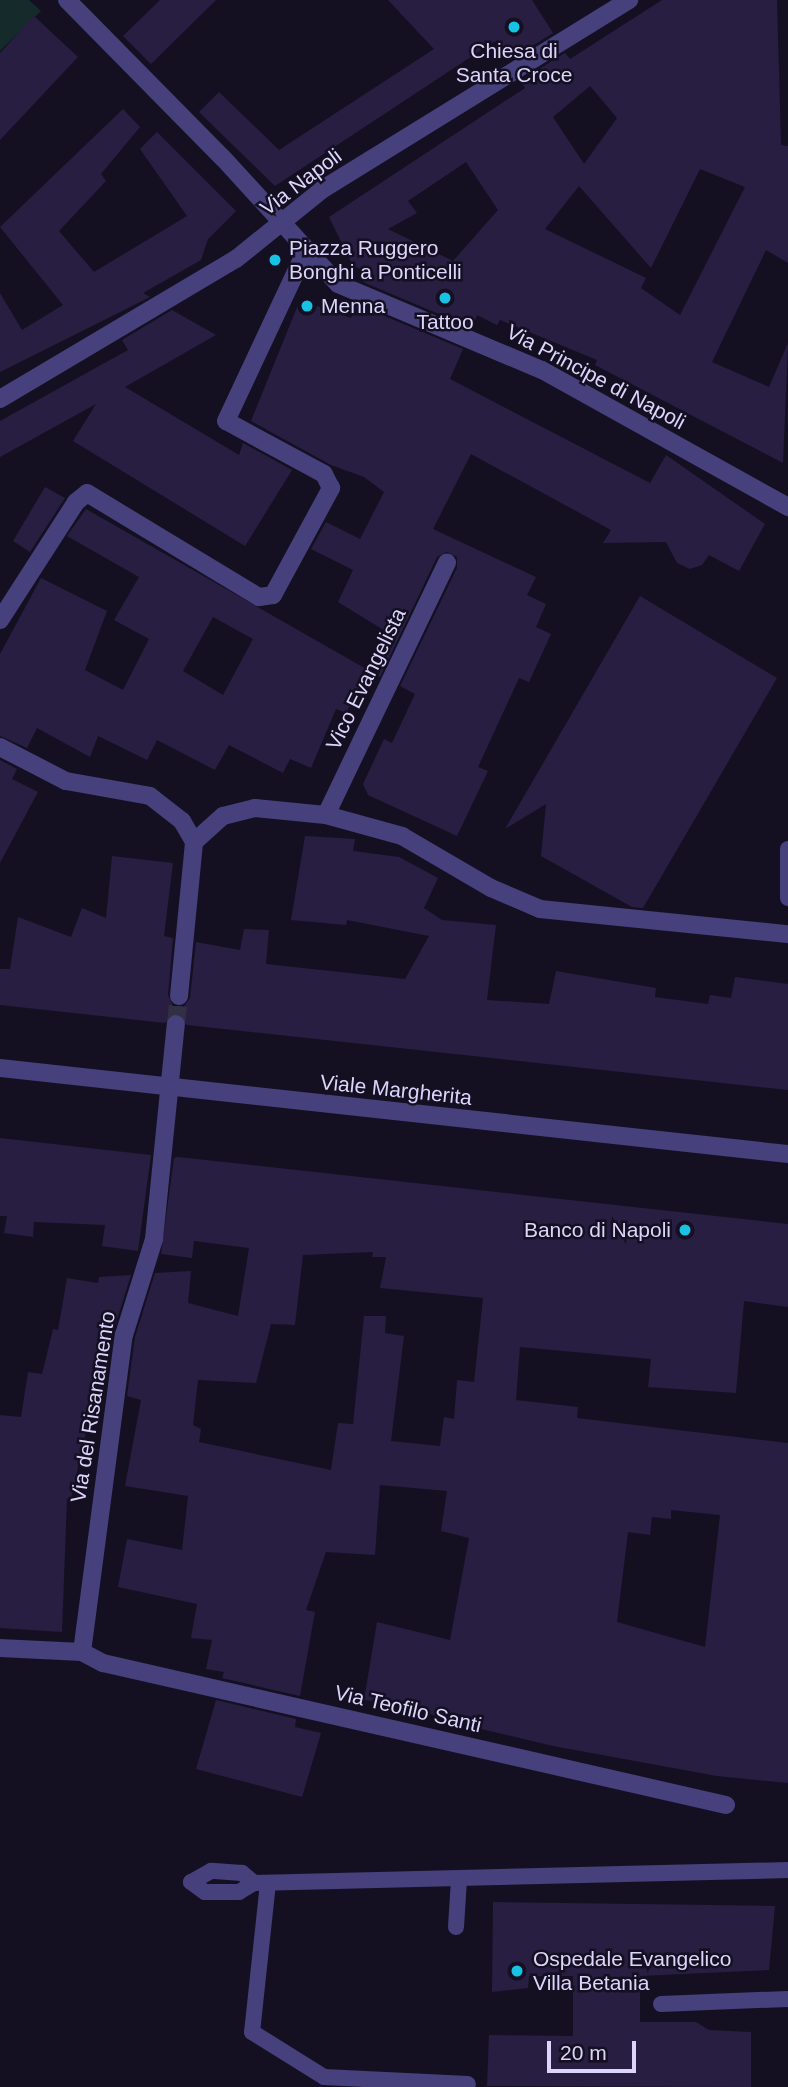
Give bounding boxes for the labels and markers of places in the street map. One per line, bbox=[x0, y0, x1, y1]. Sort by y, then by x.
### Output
marker: Chiesa di Santa Croce bbox=[506, 19, 522, 35]
place label: Chiesa di Santa Croce bbox=[456, 38, 572, 88]
place label: Piazza Ruggero Bonghi a Ponticelli bbox=[289, 235, 462, 285]
marker: Piazza Ruggero Bonghi a Ponticelli bbox=[267, 252, 283, 268]
marker: Tattoo bbox=[437, 290, 453, 306]
place label: Menna bbox=[321, 293, 385, 319]
marker: Menna bbox=[299, 298, 315, 314]
place label: Tattoo bbox=[416, 309, 474, 335]
place label: Banco di Napoli bbox=[524, 1217, 671, 1243]
marker: Banco di Napoli bbox=[677, 1222, 693, 1238]
place label: Ospedale Evangelico Villa Betania bbox=[533, 1946, 731, 1996]
marker: Ospedale Evangelico Villa Betania bbox=[507, 1961, 527, 1981]

